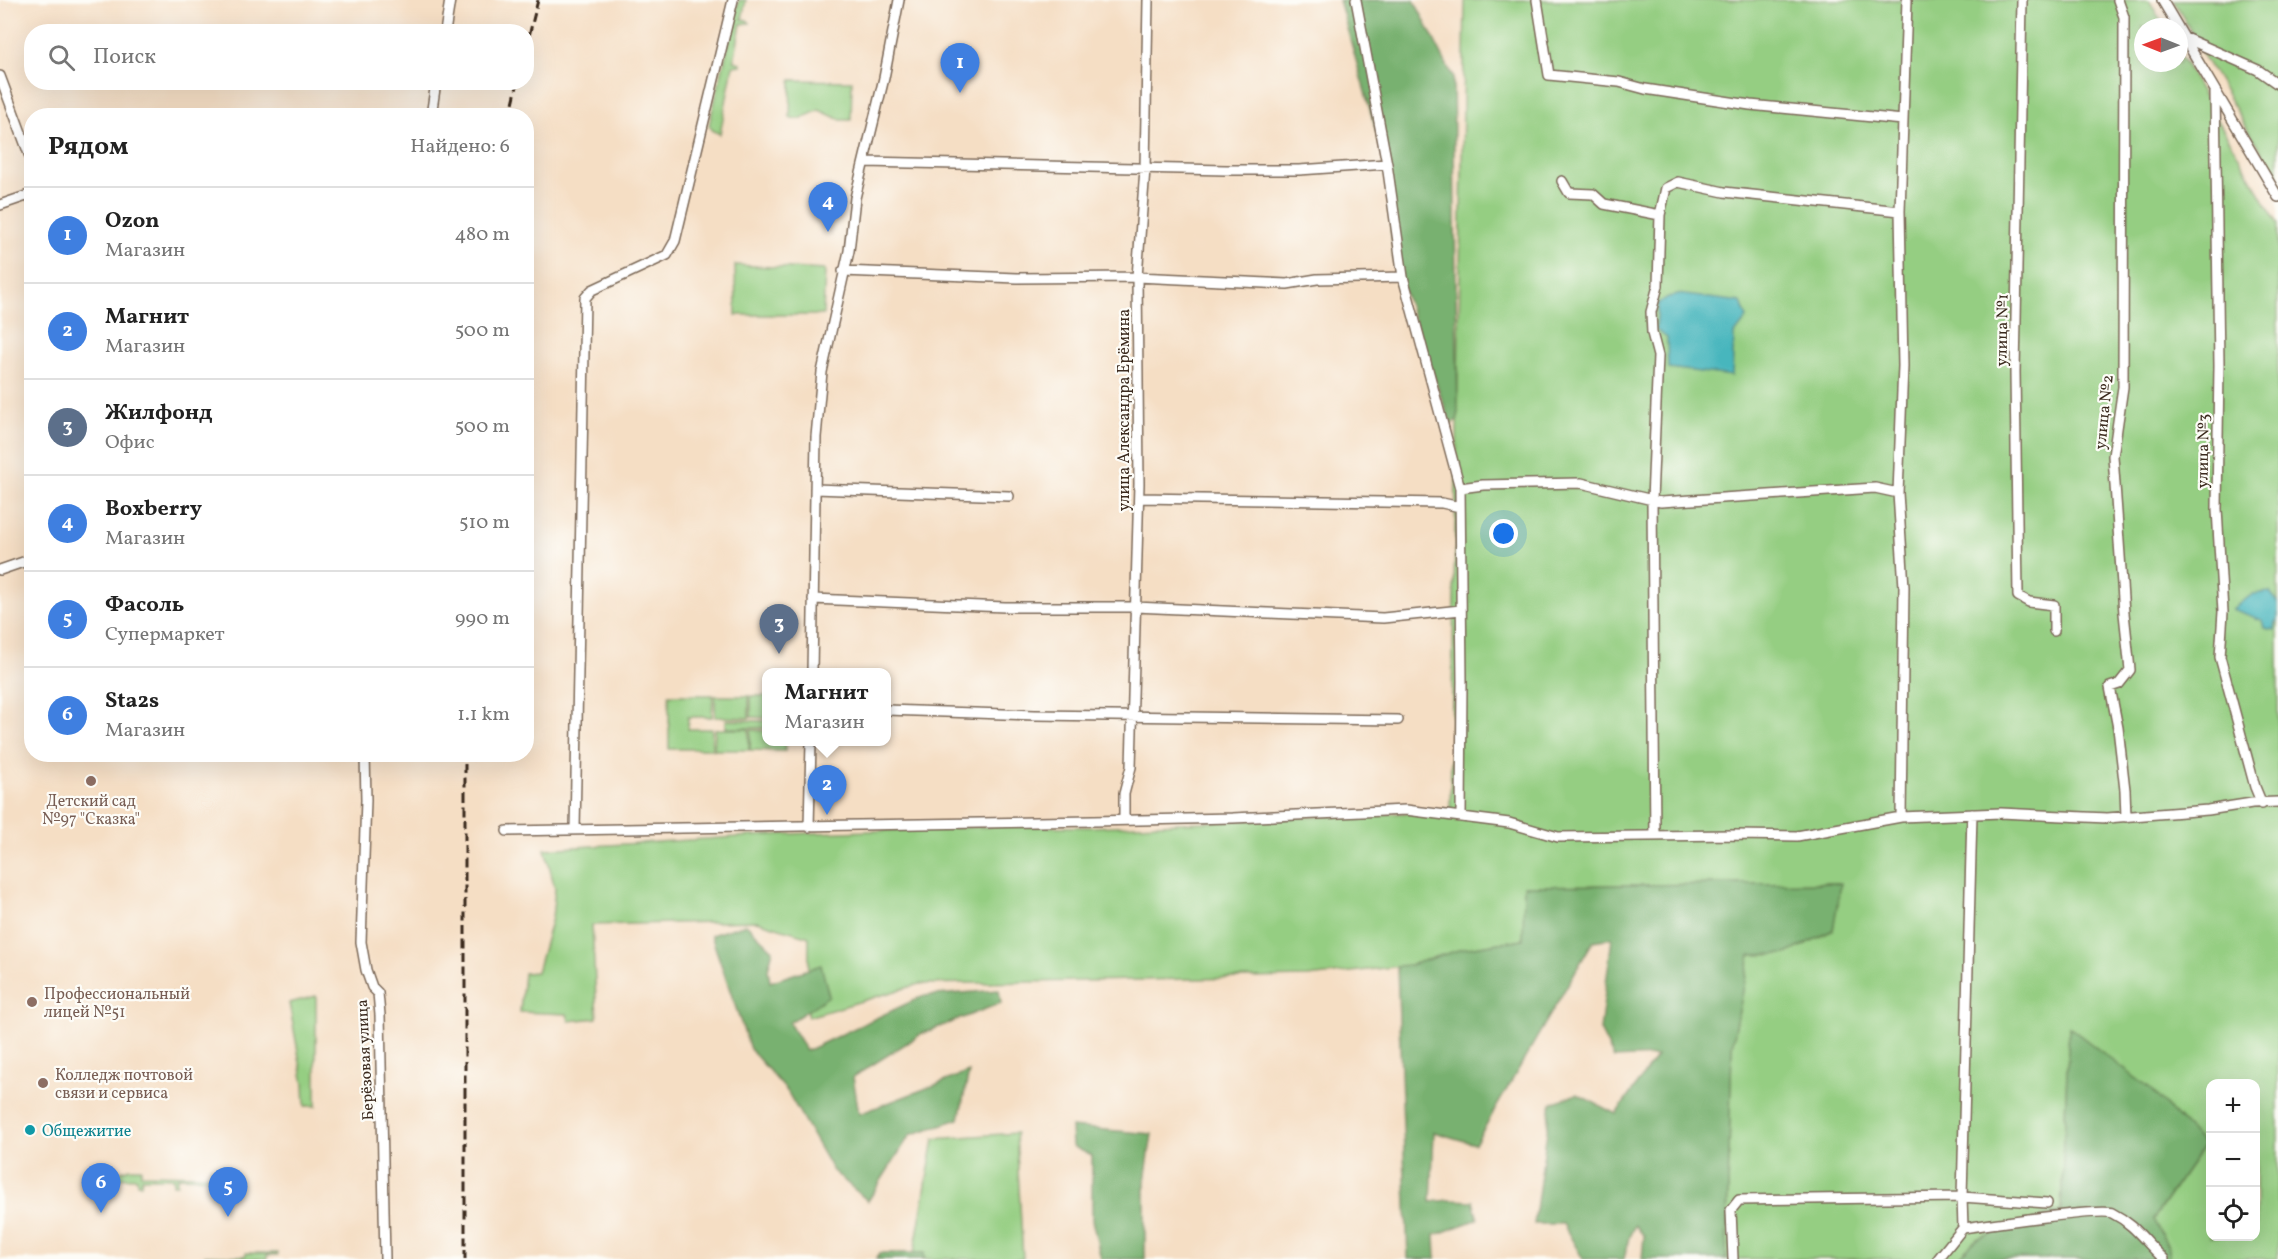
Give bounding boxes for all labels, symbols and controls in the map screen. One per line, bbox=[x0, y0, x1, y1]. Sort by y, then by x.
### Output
north arrow bbox=[2134, 18, 2188, 72]
search box bbox=[24, 24, 534, 90]
icon: search bbox=[45, 41, 78, 74]
text: Поиск bbox=[93, 42, 156, 73]
pin: 1 bbox=[940, 44, 980, 93]
text: Рядом bbox=[48, 129, 128, 165]
text: Найдено: 6 bbox=[410, 133, 510, 161]
pin: 4 bbox=[808, 182, 848, 232]
text: Ozon bbox=[105, 206, 160, 237]
text: 1 bbox=[63, 221, 72, 249]
text: 480 m bbox=[455, 221, 510, 249]
text: Магазин bbox=[105, 237, 185, 265]
street label: улица №1 bbox=[1991, 294, 2015, 367]
text: Магнит bbox=[105, 302, 189, 333]
street label: улица Александра Ерёмина bbox=[1114, 309, 1136, 511]
text: 2 bbox=[62, 317, 73, 345]
text: 500 m bbox=[455, 317, 510, 345]
text: Магазин bbox=[105, 333, 185, 361]
street label: улица №2 bbox=[2090, 374, 2120, 451]
text: Жилфонд bbox=[105, 398, 213, 429]
text: 3 bbox=[62, 413, 73, 441]
text: 500 m bbox=[455, 413, 510, 441]
street label: улица №3 bbox=[2192, 414, 2216, 489]
text: Офис bbox=[105, 429, 155, 457]
text: Boxberry bbox=[105, 494, 202, 525]
text: 4 bbox=[61, 509, 74, 537]
text: 510 m bbox=[459, 509, 510, 537]
your location bbox=[1489, 519, 1518, 548]
text: Магазин bbox=[105, 525, 185, 553]
text: Фасоль bbox=[105, 590, 184, 621]
pin: 3 bbox=[760, 604, 798, 654]
text: 5 bbox=[63, 605, 72, 633]
text: 990 m bbox=[455, 605, 510, 633]
text: Супермаркет bbox=[105, 621, 225, 649]
popup bbox=[762, 668, 891, 746]
text: Магнит bbox=[784, 678, 869, 709]
text: Sta2s bbox=[105, 686, 159, 717]
text: 6 bbox=[62, 701, 73, 729]
text: 1.1 km bbox=[457, 701, 510, 729]
text: Магазин bbox=[784, 709, 865, 737]
text: Магазин bbox=[105, 717, 185, 745]
pin: 2 bbox=[808, 766, 846, 815]
marker: Детский сад №97 "Сказка" bbox=[84, 774, 98, 788]
place label: Детский сад №97 "Сказка" bbox=[42, 791, 140, 831]
place label: Профессиональный лицей №51 bbox=[44, 984, 190, 1024]
marker: Профессиональный лицей №51 bbox=[25, 995, 39, 1009]
street label: Берёзовая улица bbox=[352, 999, 380, 1121]
place label: Колледж почтовой связи и сервиса bbox=[55, 1065, 193, 1105]
marker: Колледж почтовой связи и сервиса bbox=[36, 1076, 50, 1090]
map controls bbox=[2206, 1079, 2260, 1241]
button: + bbox=[2206, 1079, 2260, 1133]
place label: Общежитие bbox=[42, 1121, 131, 1143]
marker: Общежитие bbox=[23, 1123, 37, 1137]
button: − bbox=[2206, 1133, 2260, 1187]
pin: 6 bbox=[82, 1164, 120, 1213]
pin: 5 bbox=[208, 1168, 248, 1217]
button: locate bbox=[2206, 1187, 2260, 1241]

